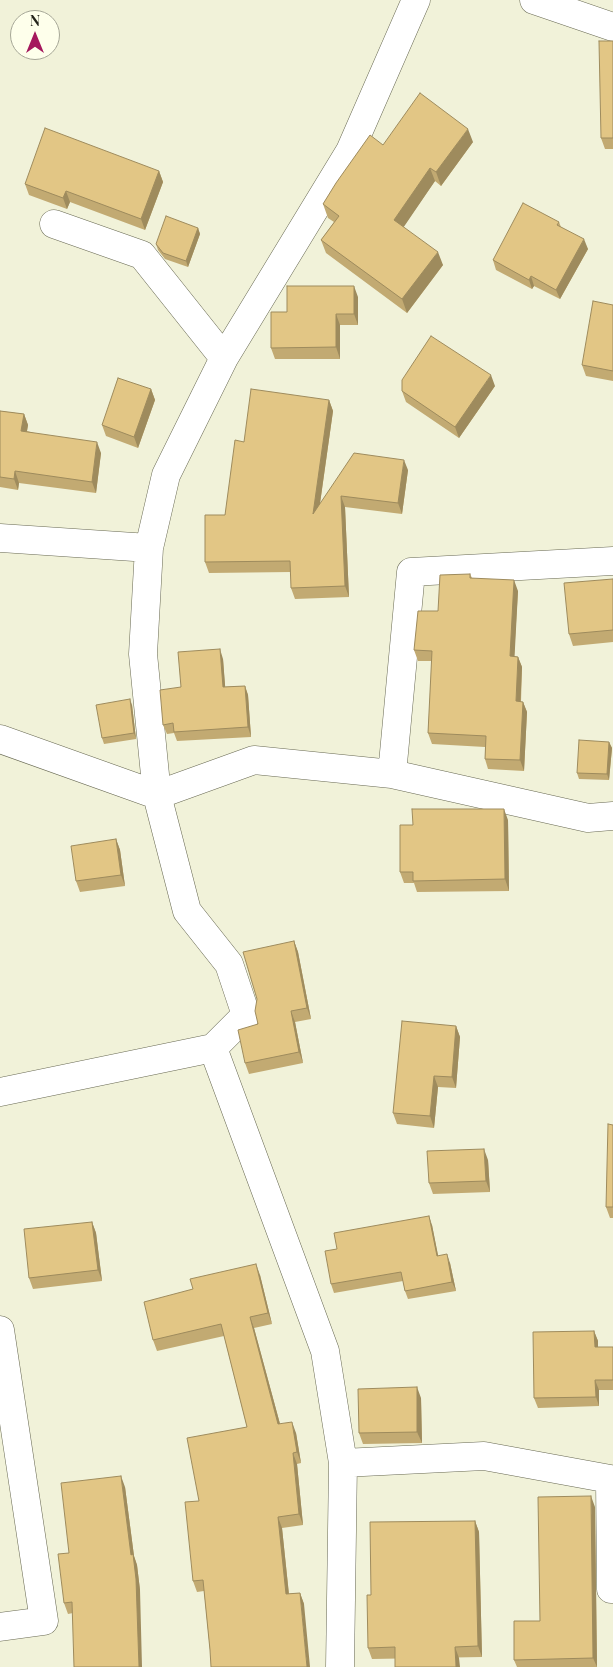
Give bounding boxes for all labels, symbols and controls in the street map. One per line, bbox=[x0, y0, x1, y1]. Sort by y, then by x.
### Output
north arrow bbox=[10, 10, 60, 60]
text: N bbox=[30, 11, 40, 30]

